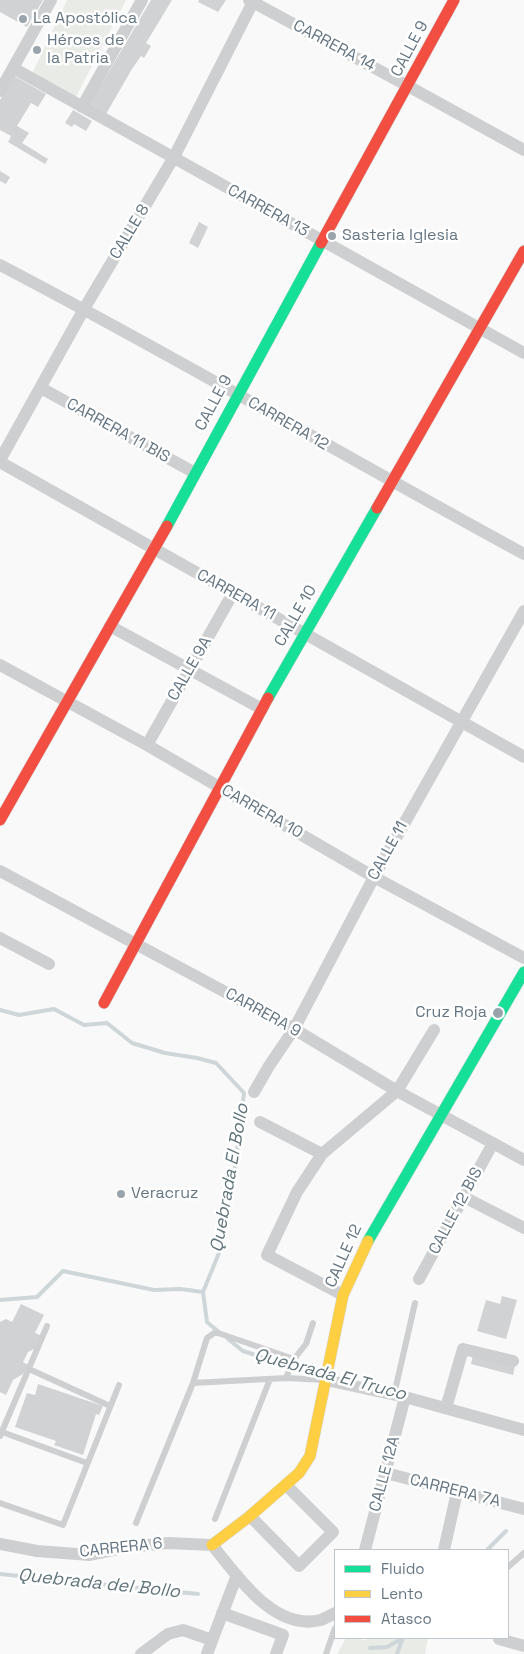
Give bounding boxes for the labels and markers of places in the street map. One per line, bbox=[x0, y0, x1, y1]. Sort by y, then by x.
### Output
place label: La Apostólica bbox=[33, 9, 137, 29]
marker: La Apostólica bbox=[17, 13, 29, 25]
place label: Héroes de la Patria bbox=[47, 31, 124, 69]
marker: Héroes de la Patria bbox=[31, 44, 43, 56]
place label: Sasteria Iglesia bbox=[342, 226, 458, 246]
marker: Sasteria Iglesia bbox=[326, 230, 338, 242]
place label: Cruz Roja bbox=[415, 1003, 487, 1023]
marker: Cruz Roja bbox=[491, 1006, 505, 1020]
place label: Veracruz bbox=[131, 1184, 198, 1204]
marker: Veracruz bbox=[115, 1188, 127, 1200]

